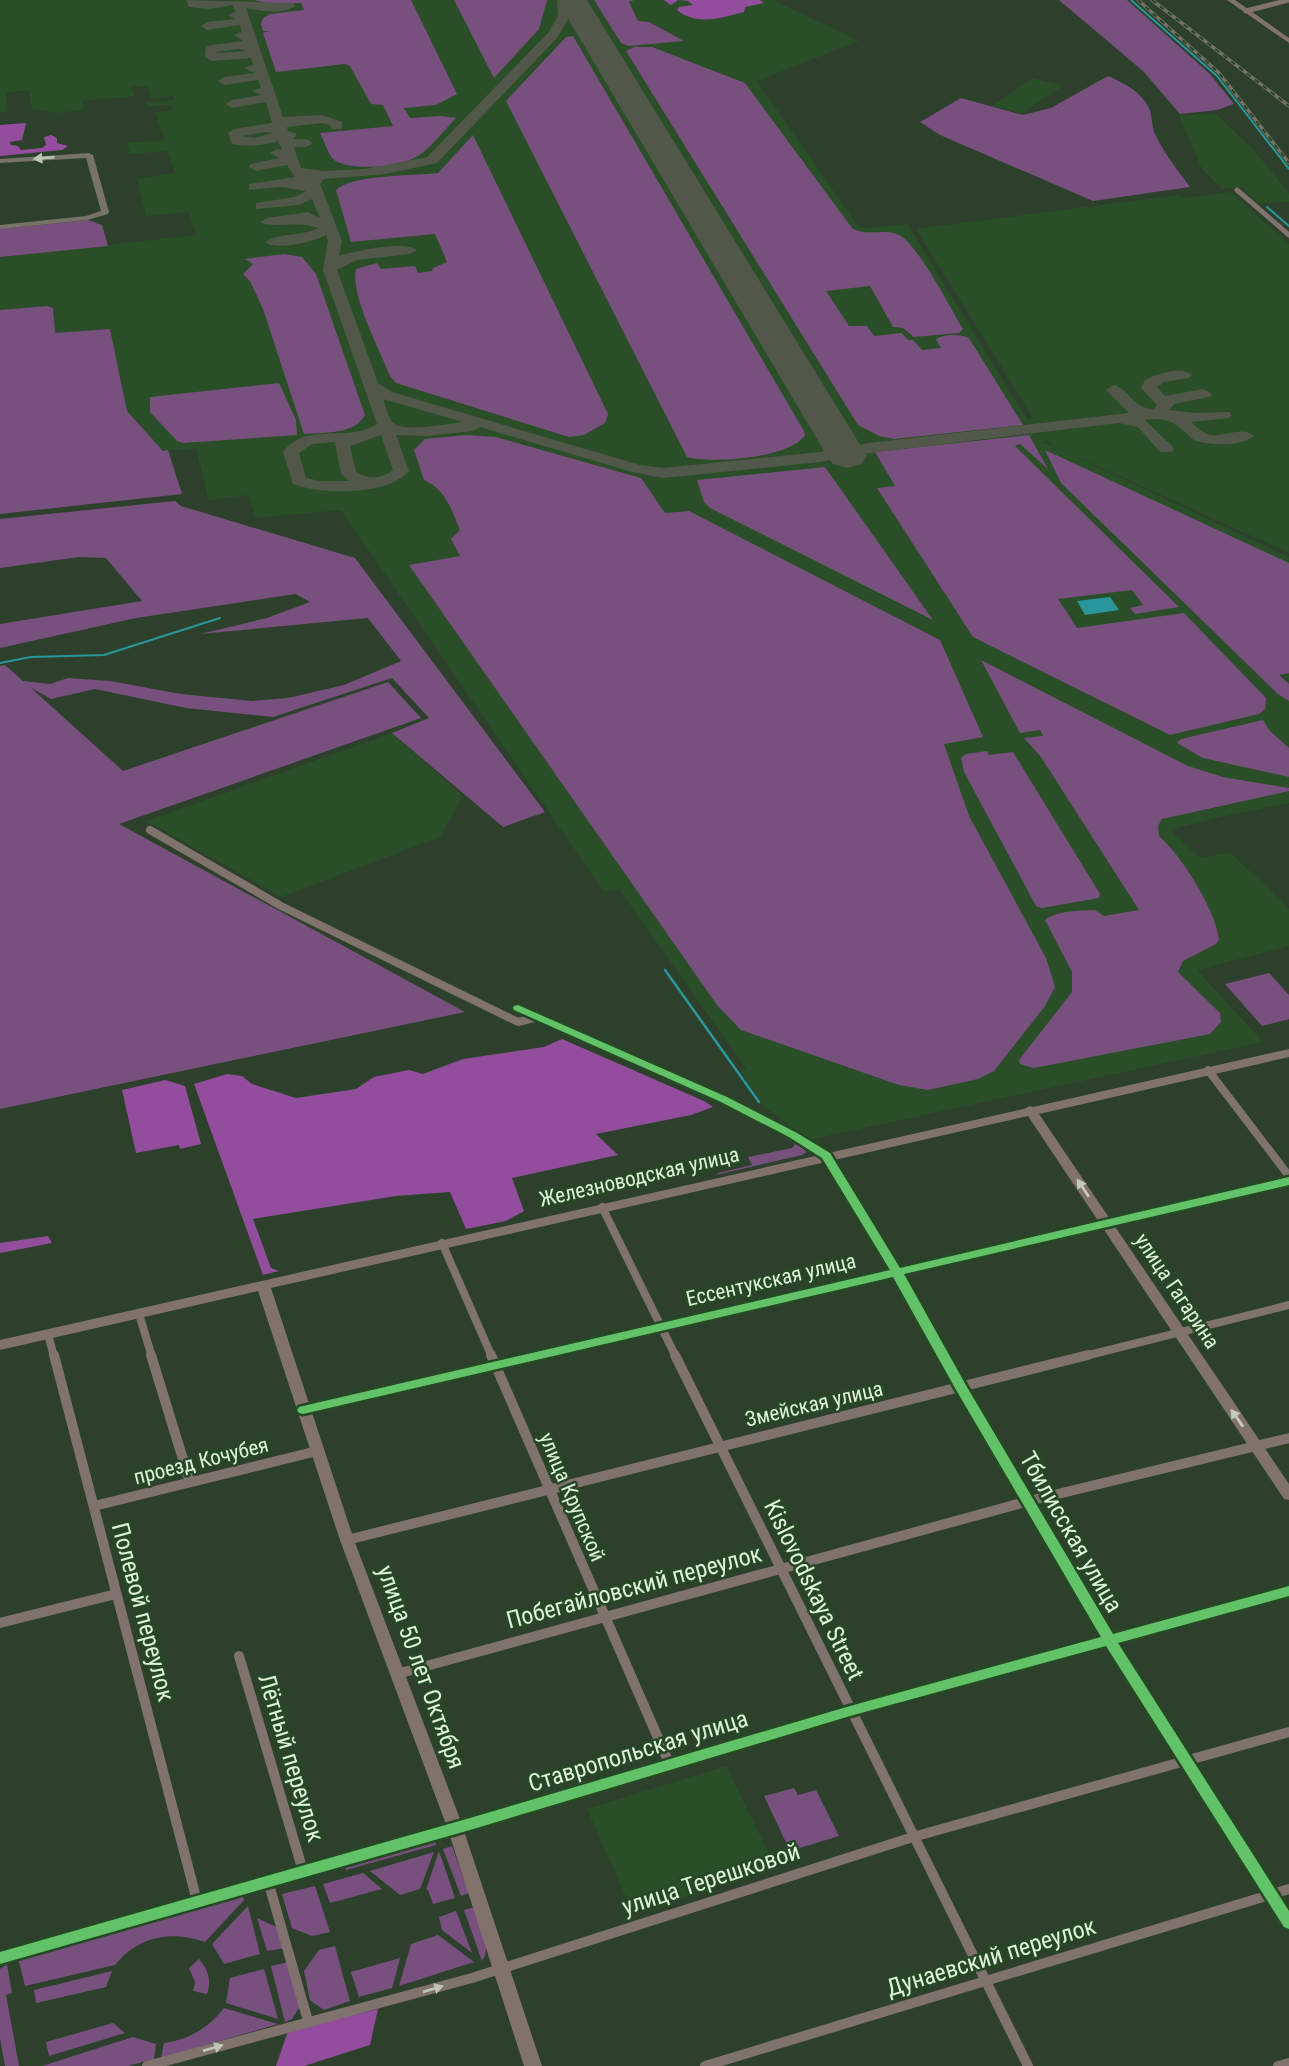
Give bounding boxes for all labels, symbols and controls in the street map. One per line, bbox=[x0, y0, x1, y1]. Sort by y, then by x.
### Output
one-way arrow bbox=[33, 152, 55, 163]
street label: Железноводская улица bbox=[537, 1142, 741, 1212]
one-way arrow bbox=[1077, 1178, 1090, 1198]
street label: улица Гагарина bbox=[1130, 1229, 1224, 1353]
street label: Ессентукская улица bbox=[684, 1249, 858, 1311]
street label: Змейская улица bbox=[743, 1376, 885, 1432]
one-way arrow bbox=[1230, 1409, 1244, 1427]
street label: улица Крупской bbox=[534, 1429, 610, 1565]
street label: проезд Кочубея bbox=[131, 1433, 271, 1489]
street label: Тбилисская улица bbox=[1014, 1447, 1128, 1617]
street label: Kislovodskaya Street bbox=[758, 1495, 870, 1685]
street label: Полевой переулок bbox=[106, 1520, 180, 1705]
street label: Побегайловский переулок bbox=[503, 1539, 765, 1635]
street label: улица 50 лет Октября bbox=[371, 1561, 471, 1773]
street label: Лётный переулок bbox=[252, 1671, 330, 1846]
street label: Ставропольская улица bbox=[525, 1704, 751, 1798]
street label: улица Терешковой bbox=[619, 1837, 803, 1921]
street label: Дунаевский переулок bbox=[883, 1912, 1099, 2002]
one-way arrow bbox=[422, 1984, 443, 1994]
one-way arrow bbox=[203, 2042, 224, 2052]

